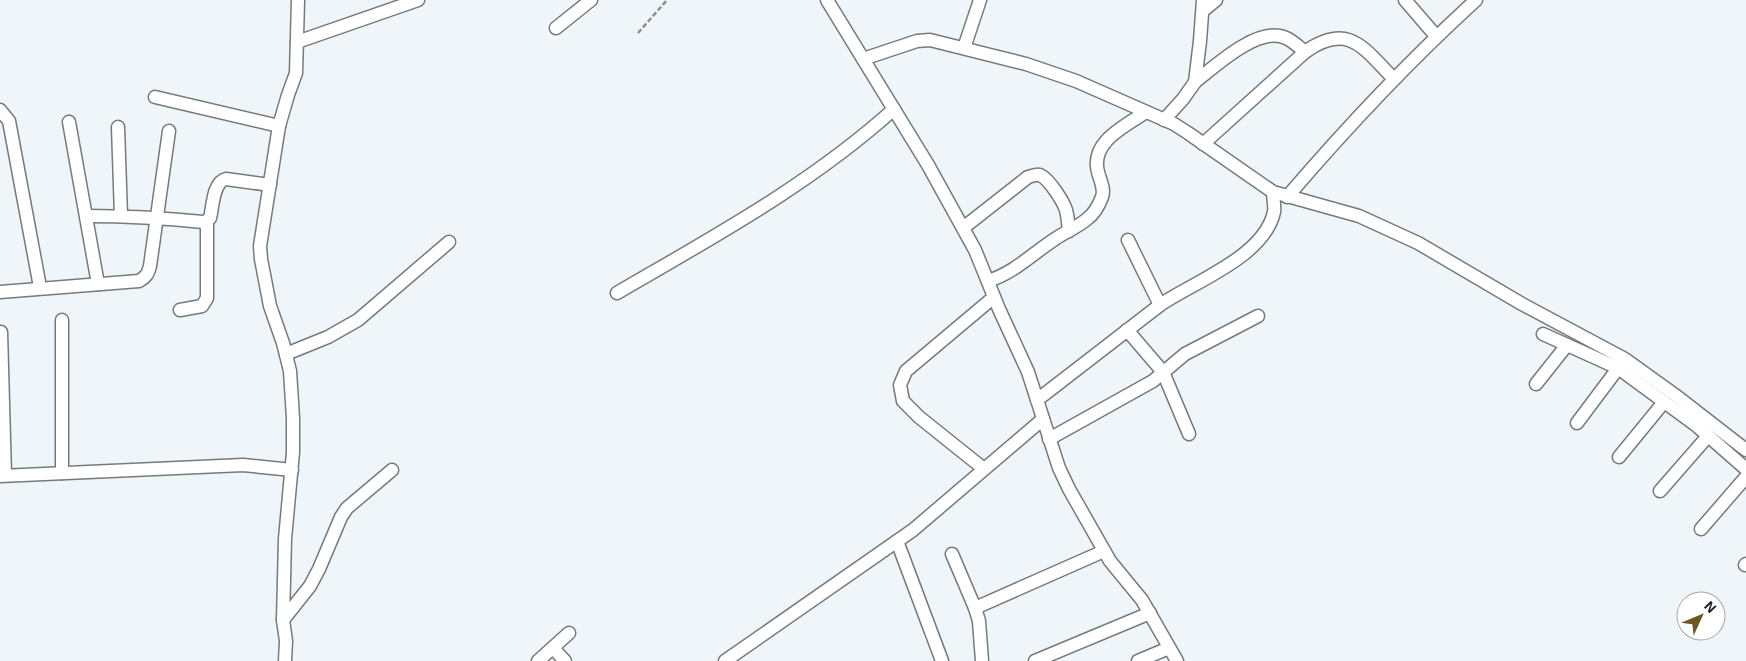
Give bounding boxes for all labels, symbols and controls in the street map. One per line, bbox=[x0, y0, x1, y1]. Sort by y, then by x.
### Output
north arrow bbox=[1676, 591, 1726, 641]
text: N bbox=[1701, 597, 1720, 616]

